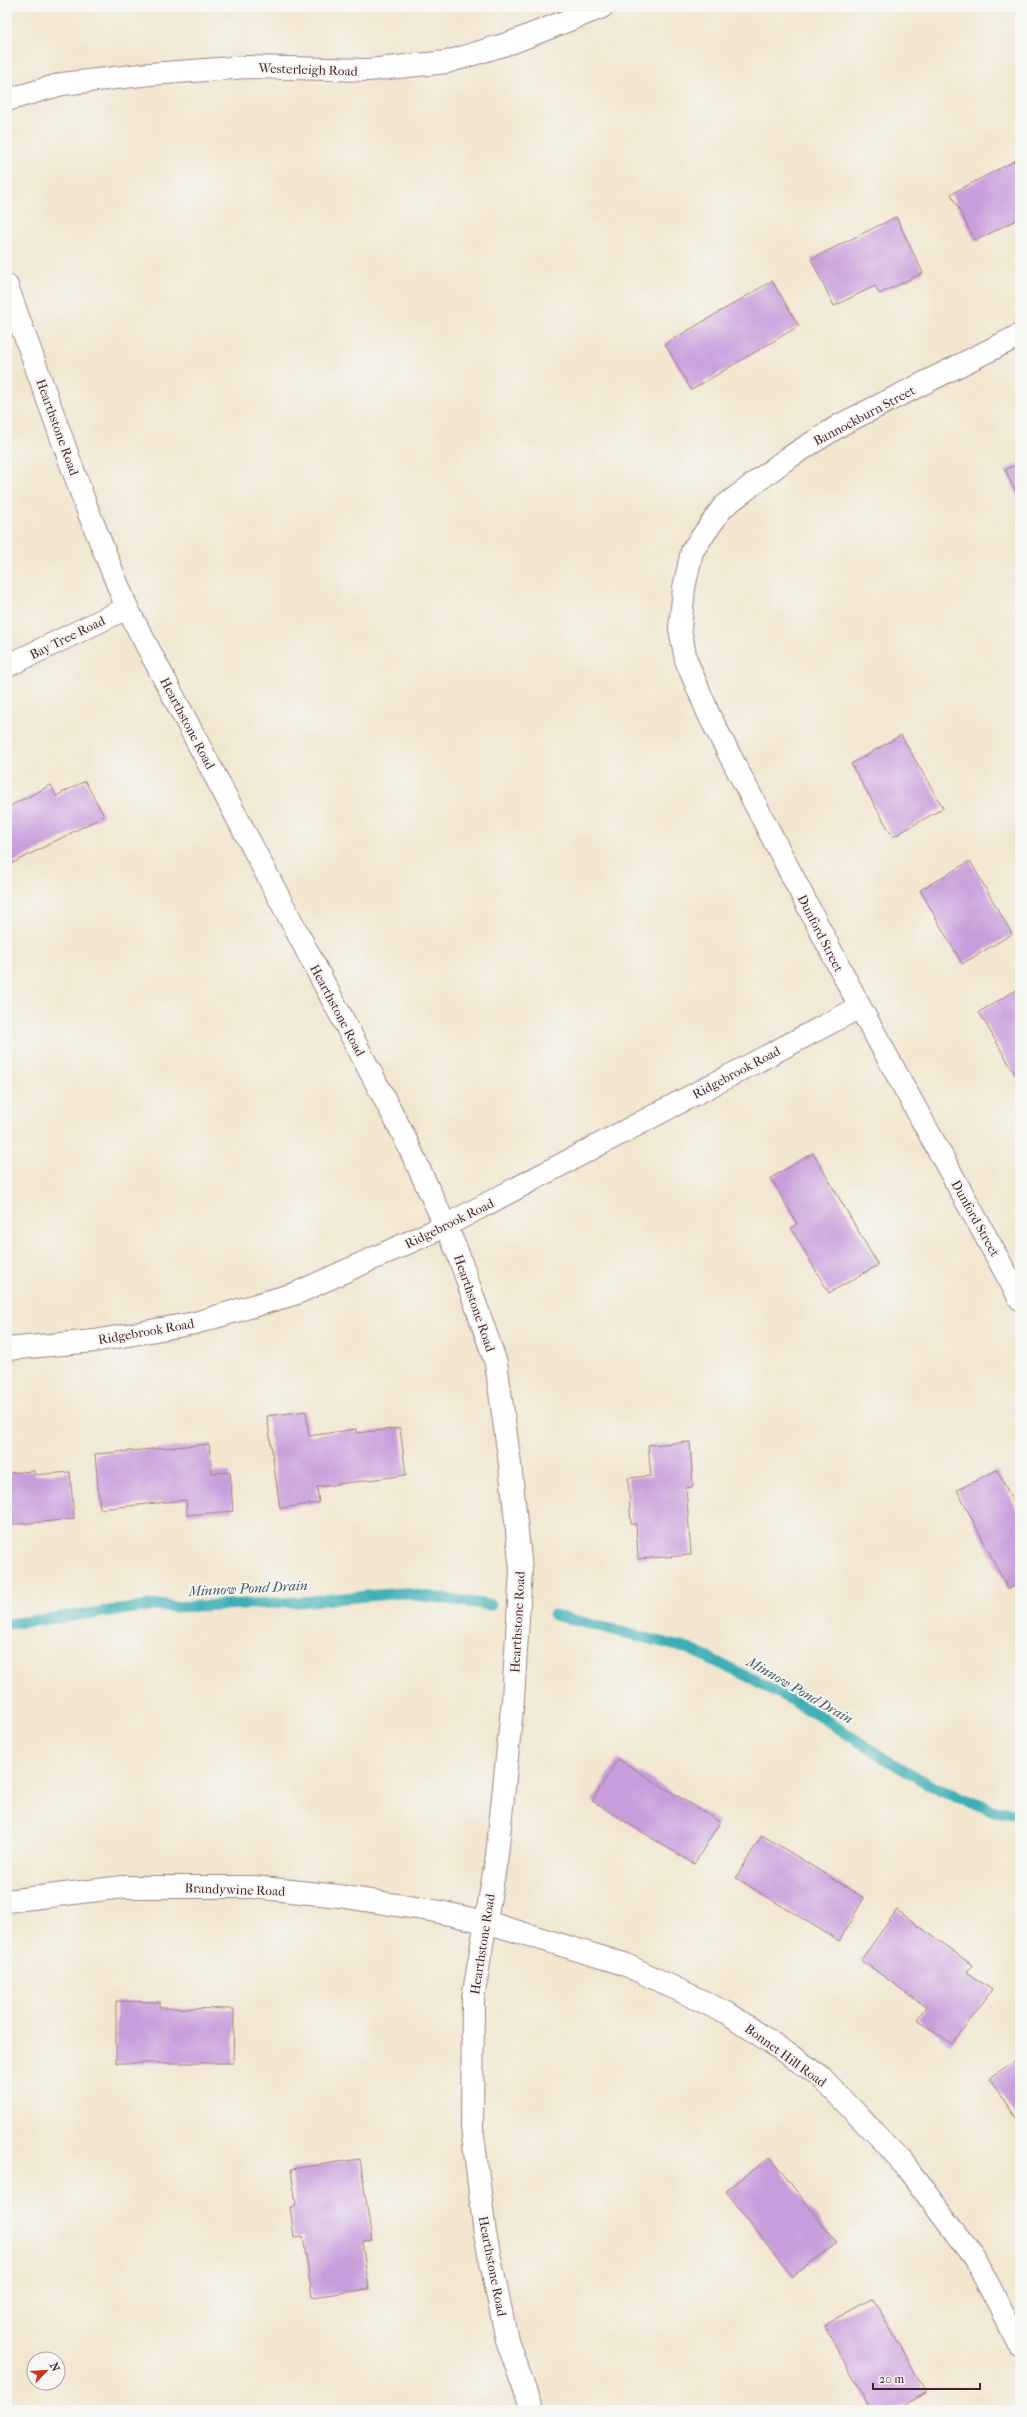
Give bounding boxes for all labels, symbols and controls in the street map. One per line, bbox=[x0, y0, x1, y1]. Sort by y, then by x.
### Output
street label: Westerleigh Road bbox=[257, 60, 359, 79]
street label: Hearthstone Road bbox=[33, 377, 82, 478]
street label: Bannockburn Street bbox=[811, 382, 918, 449]
street label: Bay Tree Road bbox=[27, 612, 108, 662]
street label: Hearthstone Road bbox=[157, 675, 218, 772]
street label: Dunford Street bbox=[795, 892, 847, 975]
street label: Hearthstone Road bbox=[307, 962, 368, 1059]
street label: Ridgebrook Road bbox=[690, 1043, 784, 1102]
street label: Dunford Street bbox=[948, 1177, 1003, 1259]
street label: Ridgebrook Road bbox=[402, 1195, 497, 1252]
street label: Hearthstone Road bbox=[451, 1253, 498, 1355]
street label: Ridgebrook Road bbox=[97, 1315, 196, 1347]
street label: Hearthstone Road bbox=[507, 1570, 528, 1673]
water label: Minnow Pond Drain bbox=[187, 1577, 308, 1600]
water label: Minnow Pond Drain bbox=[743, 1653, 856, 1728]
street label: Brandywine Road bbox=[185, 1880, 286, 1899]
street label: Hearthstone Road bbox=[467, 1892, 498, 1995]
street label: Bonnet Hill Road bbox=[742, 2021, 830, 2090]
street label: Hearthstone Road bbox=[475, 2215, 510, 2318]
north arrow bbox=[26, 2351, 66, 2391]
text: N bbox=[47, 2360, 63, 2374]
scale bar bbox=[873, 2365, 980, 2391]
text: 20 m bbox=[879, 2372, 904, 2386]

